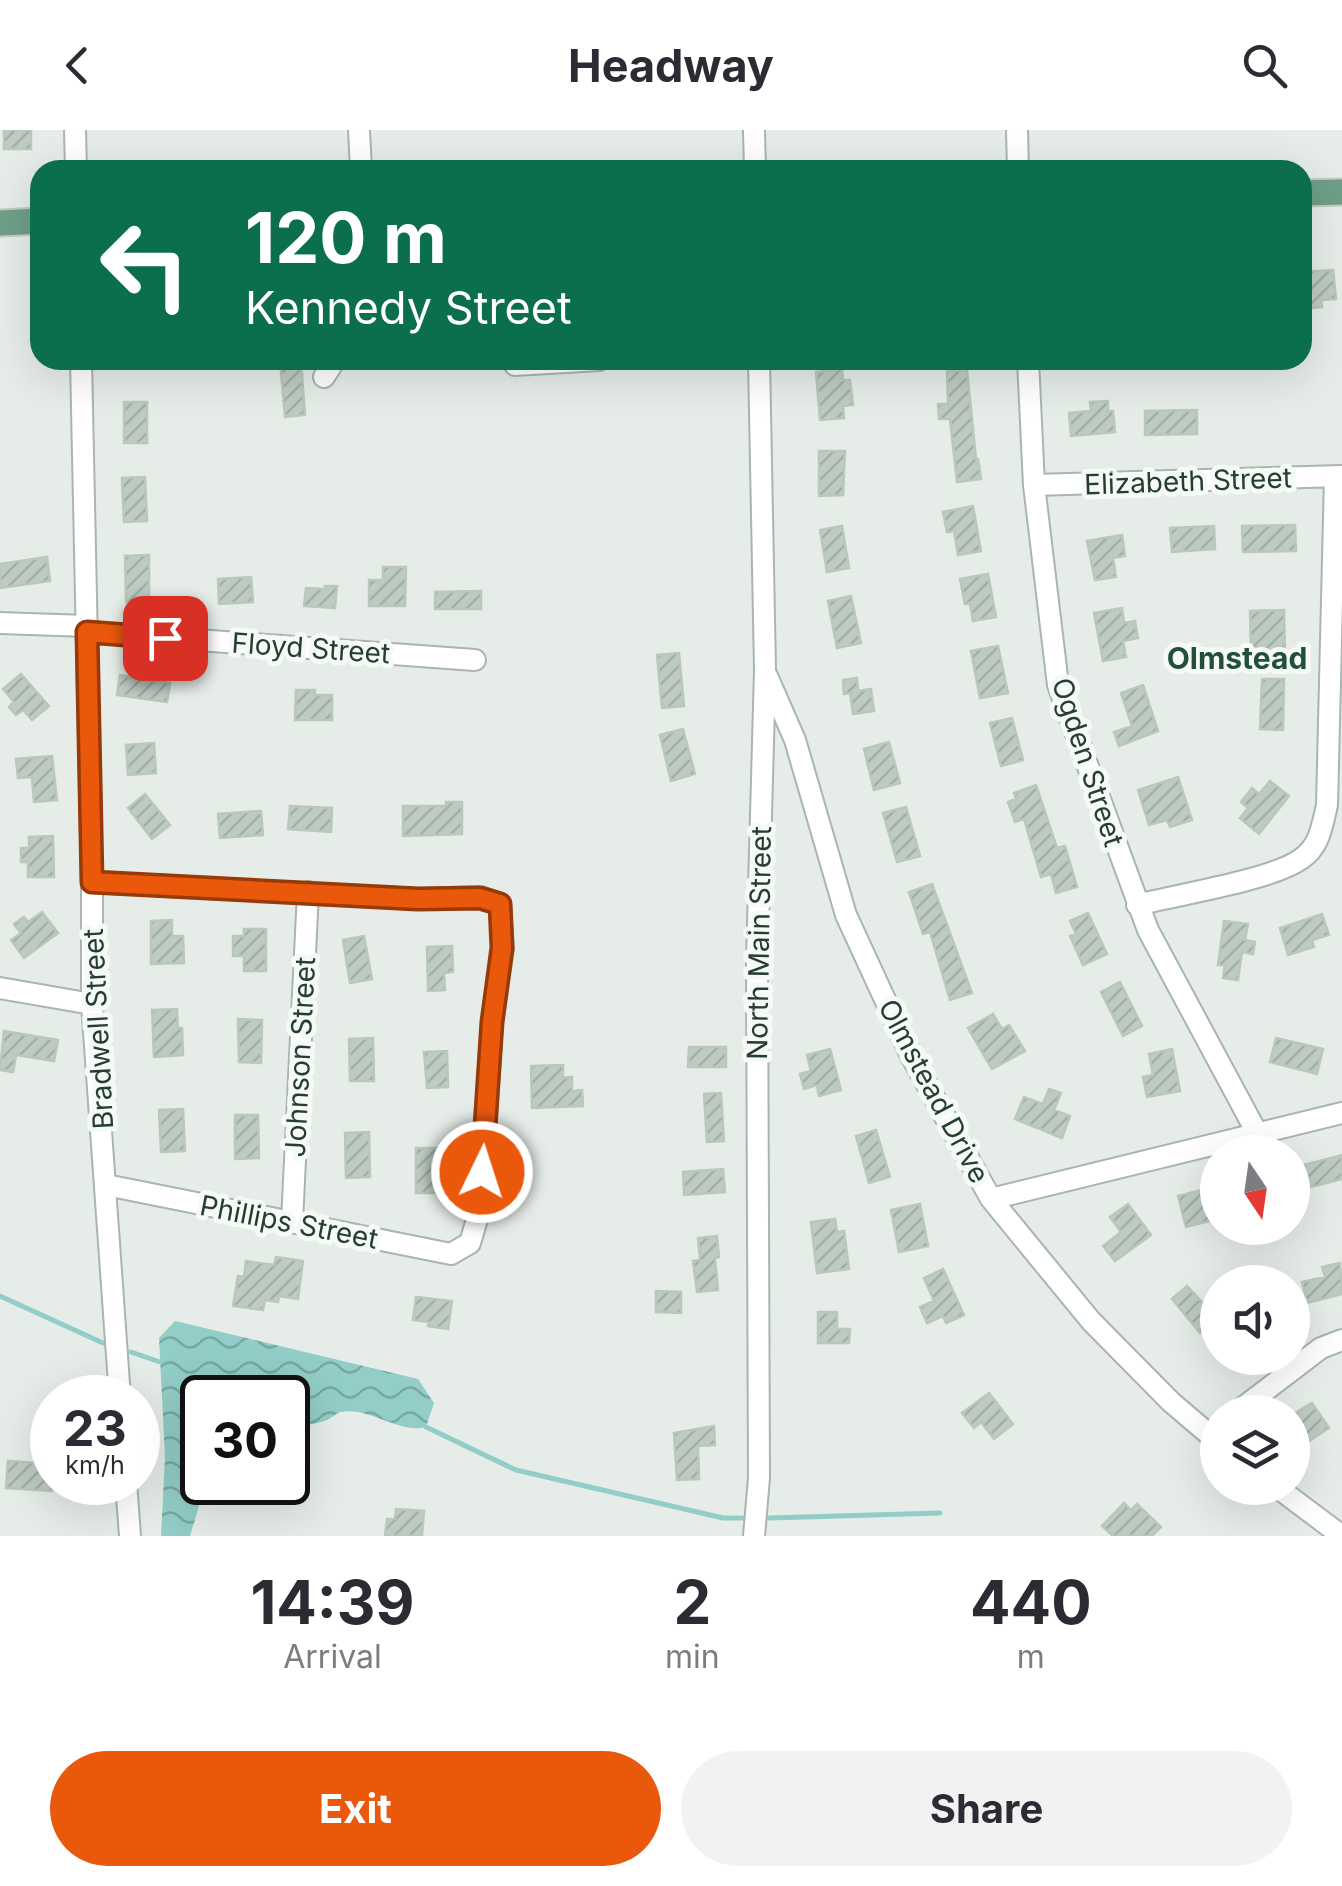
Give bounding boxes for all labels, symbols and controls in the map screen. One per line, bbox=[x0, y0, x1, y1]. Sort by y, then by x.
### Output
icon: back bbox=[50, 38, 105, 93]
text: Headway bbox=[568, 38, 774, 93]
icon: search bbox=[1237, 38, 1292, 93]
text: 120 m bbox=[245, 195, 447, 280]
icon: left bbox=[80, 200, 210, 330]
text: Kennedy Street bbox=[245, 280, 572, 335]
street label: Elizabeth Street bbox=[1084, 460, 1292, 502]
pin bbox=[123, 596, 208, 681]
icon: arrive bbox=[138, 611, 193, 666]
street label: Floyd Street bbox=[231, 626, 391, 670]
district label: Olmstead bbox=[1167, 640, 1307, 676]
street label: Ogden Street bbox=[1045, 673, 1131, 851]
street label: North Main Street bbox=[740, 826, 778, 1060]
street label: Bradwell Street bbox=[76, 928, 120, 1130]
street label: Johnson Street bbox=[278, 956, 322, 1158]
street label: Olmstead Drive bbox=[871, 993, 997, 1189]
position arrow bbox=[430, 1120, 534, 1224]
north arrow bbox=[1200, 1135, 1310, 1245]
map controls bbox=[1200, 1135, 1310, 1505]
street label: Phillips Street bbox=[197, 1188, 381, 1256]
button: sound bbox=[1200, 1265, 1310, 1375]
speed limit sign: 30 bbox=[180, 1375, 310, 1505]
button: layers bbox=[1200, 1395, 1310, 1505]
text: 23 bbox=[63, 1398, 127, 1458]
text: km/h bbox=[65, 1450, 125, 1480]
text: 14:39 bbox=[250, 1566, 415, 1638]
text: 2 bbox=[673, 1566, 711, 1638]
text: 440 bbox=[970, 1566, 1092, 1638]
text: Arrival bbox=[283, 1637, 382, 1676]
text: min bbox=[665, 1637, 720, 1676]
text: m bbox=[1017, 1637, 1045, 1676]
button: Exit bbox=[50, 1751, 661, 1866]
button: Share bbox=[681, 1751, 1292, 1866]

